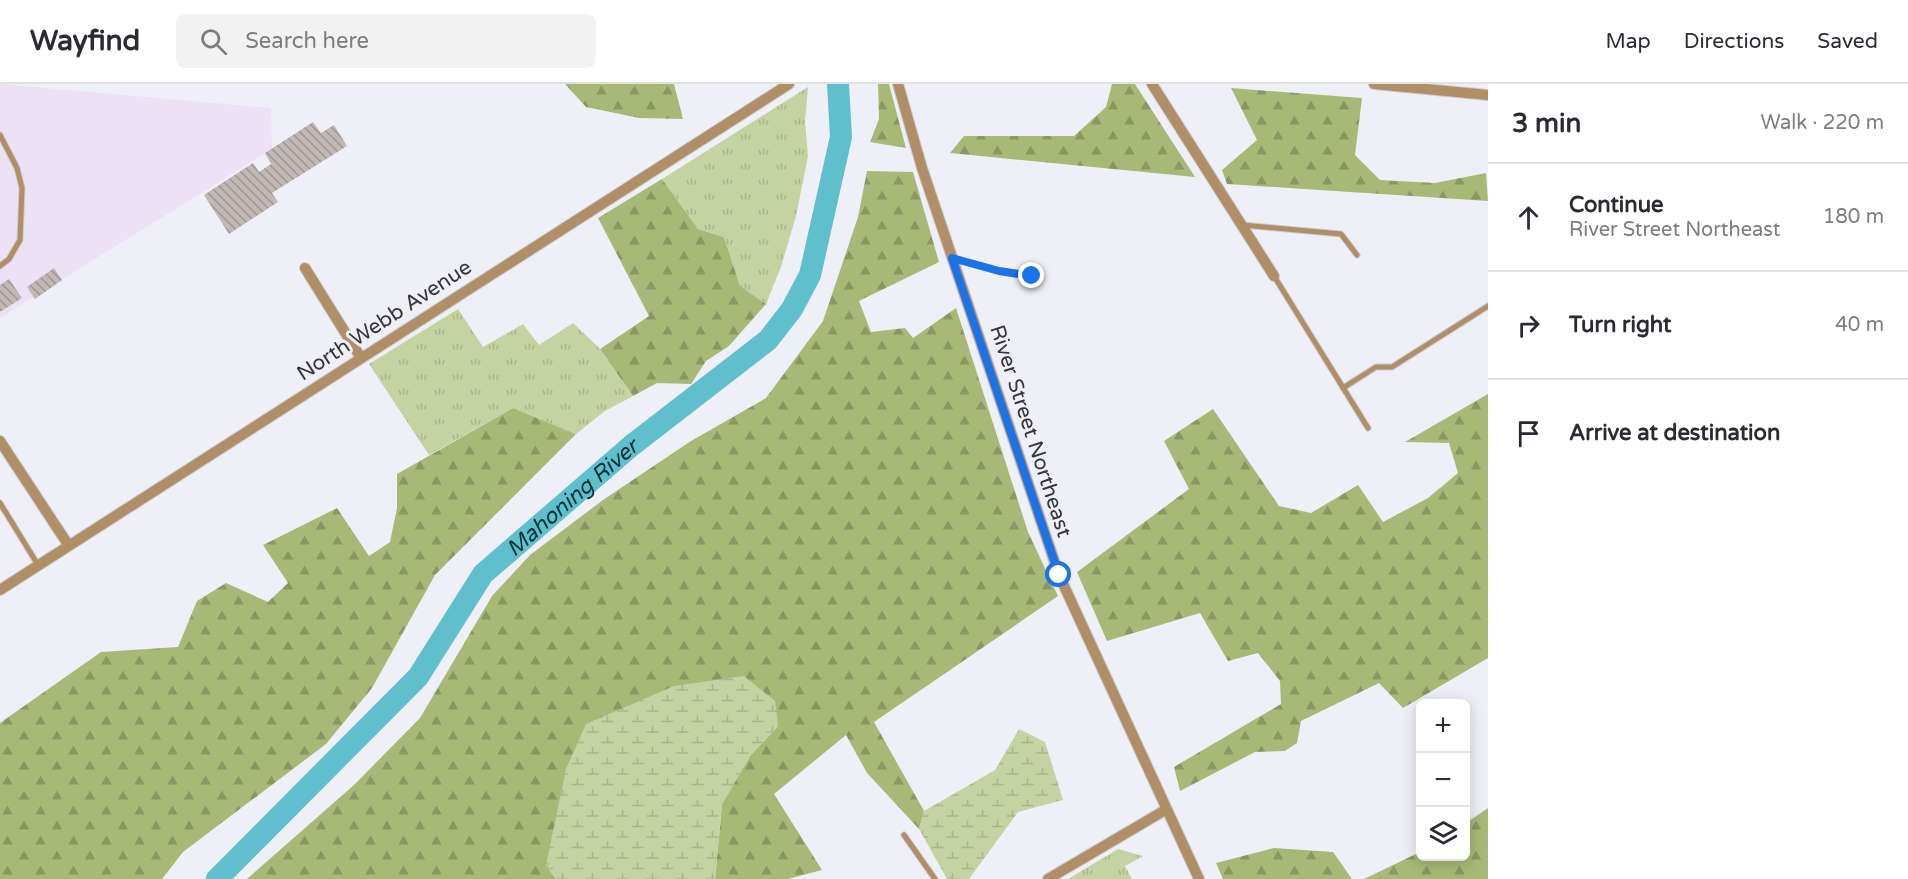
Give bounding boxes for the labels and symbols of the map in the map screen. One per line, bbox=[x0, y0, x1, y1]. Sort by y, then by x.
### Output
street label: North Webb Avenue bbox=[292, 255, 476, 386]
route end bbox=[1018, 262, 1044, 288]
street label: River Street Northeast bbox=[984, 322, 1077, 541]
water label: Mahoning River bbox=[501, 432, 645, 562]
route start bbox=[1045, 561, 1071, 587]

